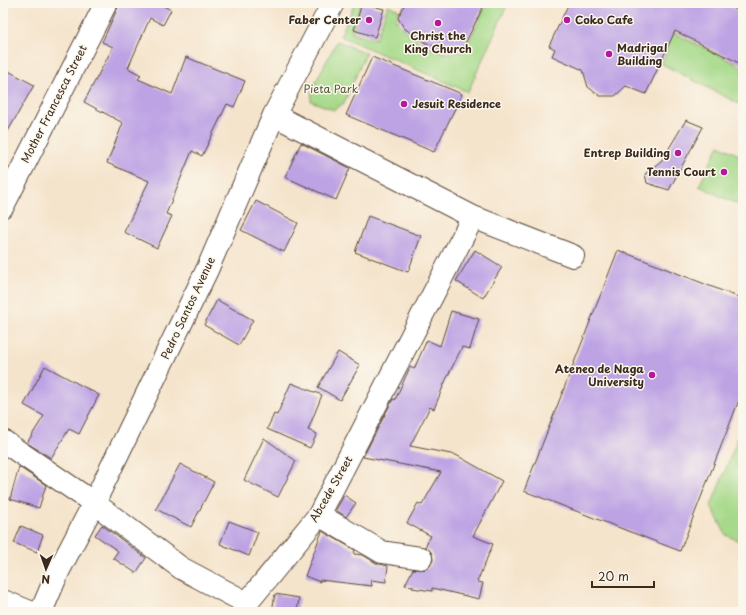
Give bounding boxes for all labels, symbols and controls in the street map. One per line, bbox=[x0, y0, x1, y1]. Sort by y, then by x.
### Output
place label: Faber Center bbox=[288, 11, 361, 28]
place label: Coko Cafe bbox=[575, 11, 633, 28]
marker: Faber Center bbox=[364, 15, 374, 25]
marker: Coko Cafe bbox=[562, 15, 572, 25]
marker: Christ the King Church bbox=[433, 18, 443, 28]
place label: Christ the King Church bbox=[404, 27, 472, 57]
place label: Madrigal Building bbox=[617, 39, 667, 69]
street label: Mother Francesca Street bbox=[16, 41, 91, 166]
marker: Madrigal Building bbox=[604, 49, 614, 59]
park label: Pieta Park bbox=[304, 80, 359, 97]
place label: Jesuit Residence bbox=[412, 95, 501, 112]
marker: Jesuit Residence bbox=[399, 99, 409, 109]
place label: Entrep Building bbox=[584, 144, 670, 161]
marker: Entrep Building bbox=[673, 148, 683, 158]
place label: Tennis Court bbox=[647, 163, 716, 180]
marker: Tennis Court bbox=[719, 167, 729, 177]
street label: Pedro Santos Avenue bbox=[156, 254, 219, 362]
place label: Ateneo de Naga University bbox=[555, 360, 644, 390]
marker: Ateneo de Naga University bbox=[647, 370, 657, 380]
street label: Abcede Street bbox=[305, 452, 356, 525]
north arrow bbox=[26, 549, 66, 589]
scale bar bbox=[592, 563, 654, 589]
text: 20 m bbox=[598, 567, 629, 585]
text: N bbox=[41, 571, 50, 588]

